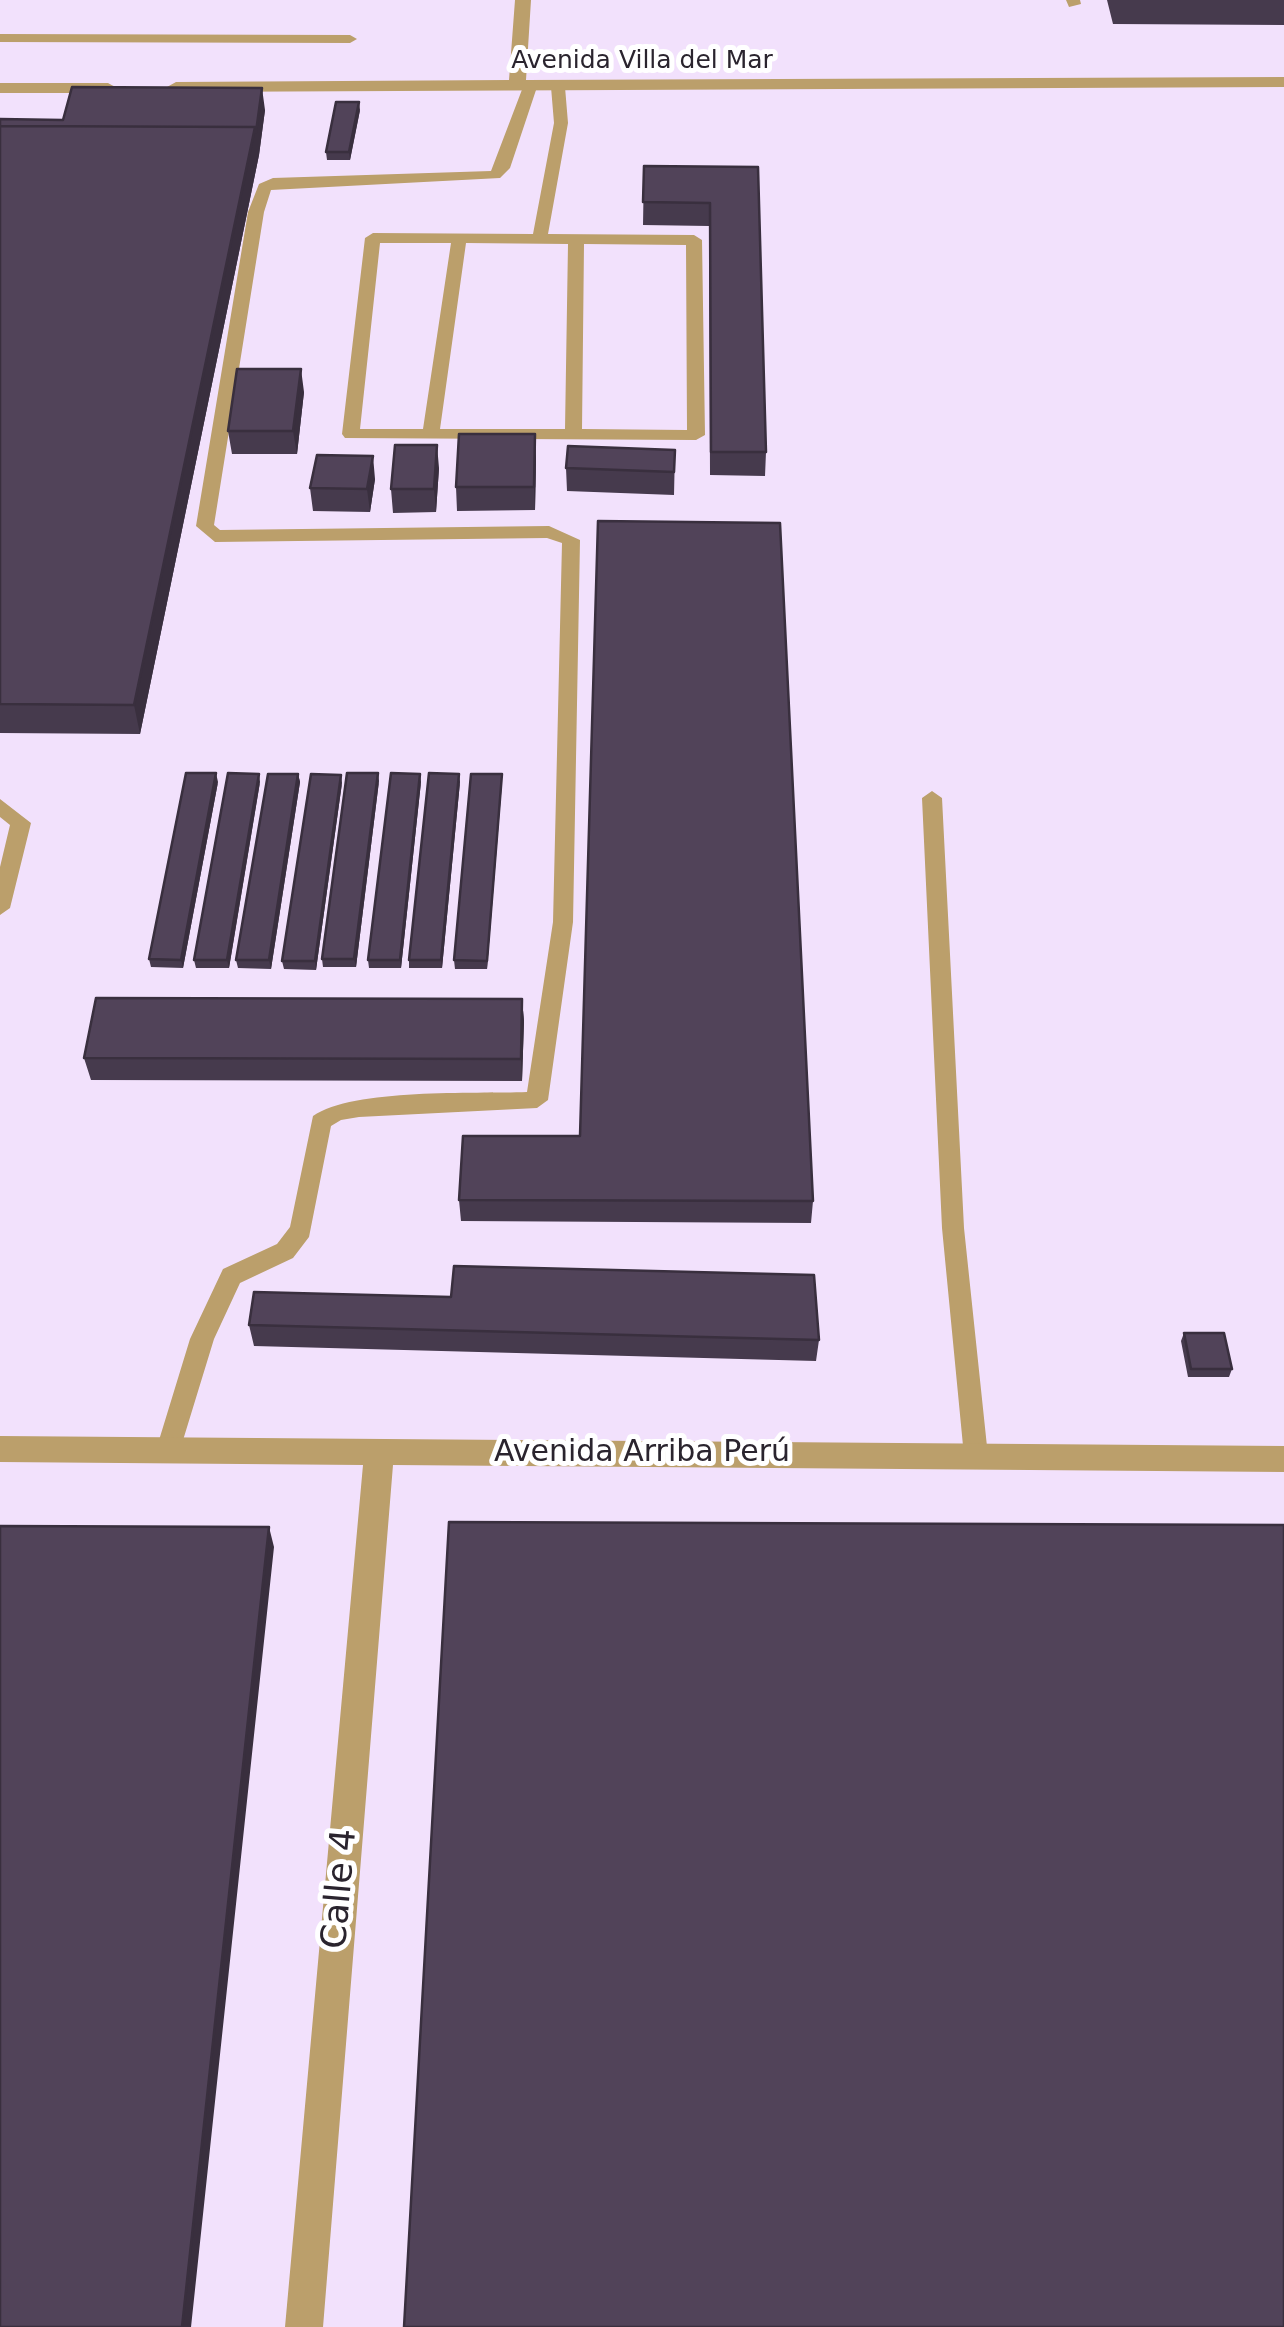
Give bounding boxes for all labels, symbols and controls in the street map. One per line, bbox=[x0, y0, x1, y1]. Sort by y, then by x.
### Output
street label: Avenida Villa del Mar bbox=[511, 46, 773, 76]
street label: Avenida Arriba Perú bbox=[494, 1435, 790, 1471]
street label: Calle 4 bbox=[315, 1827, 367, 1951]

